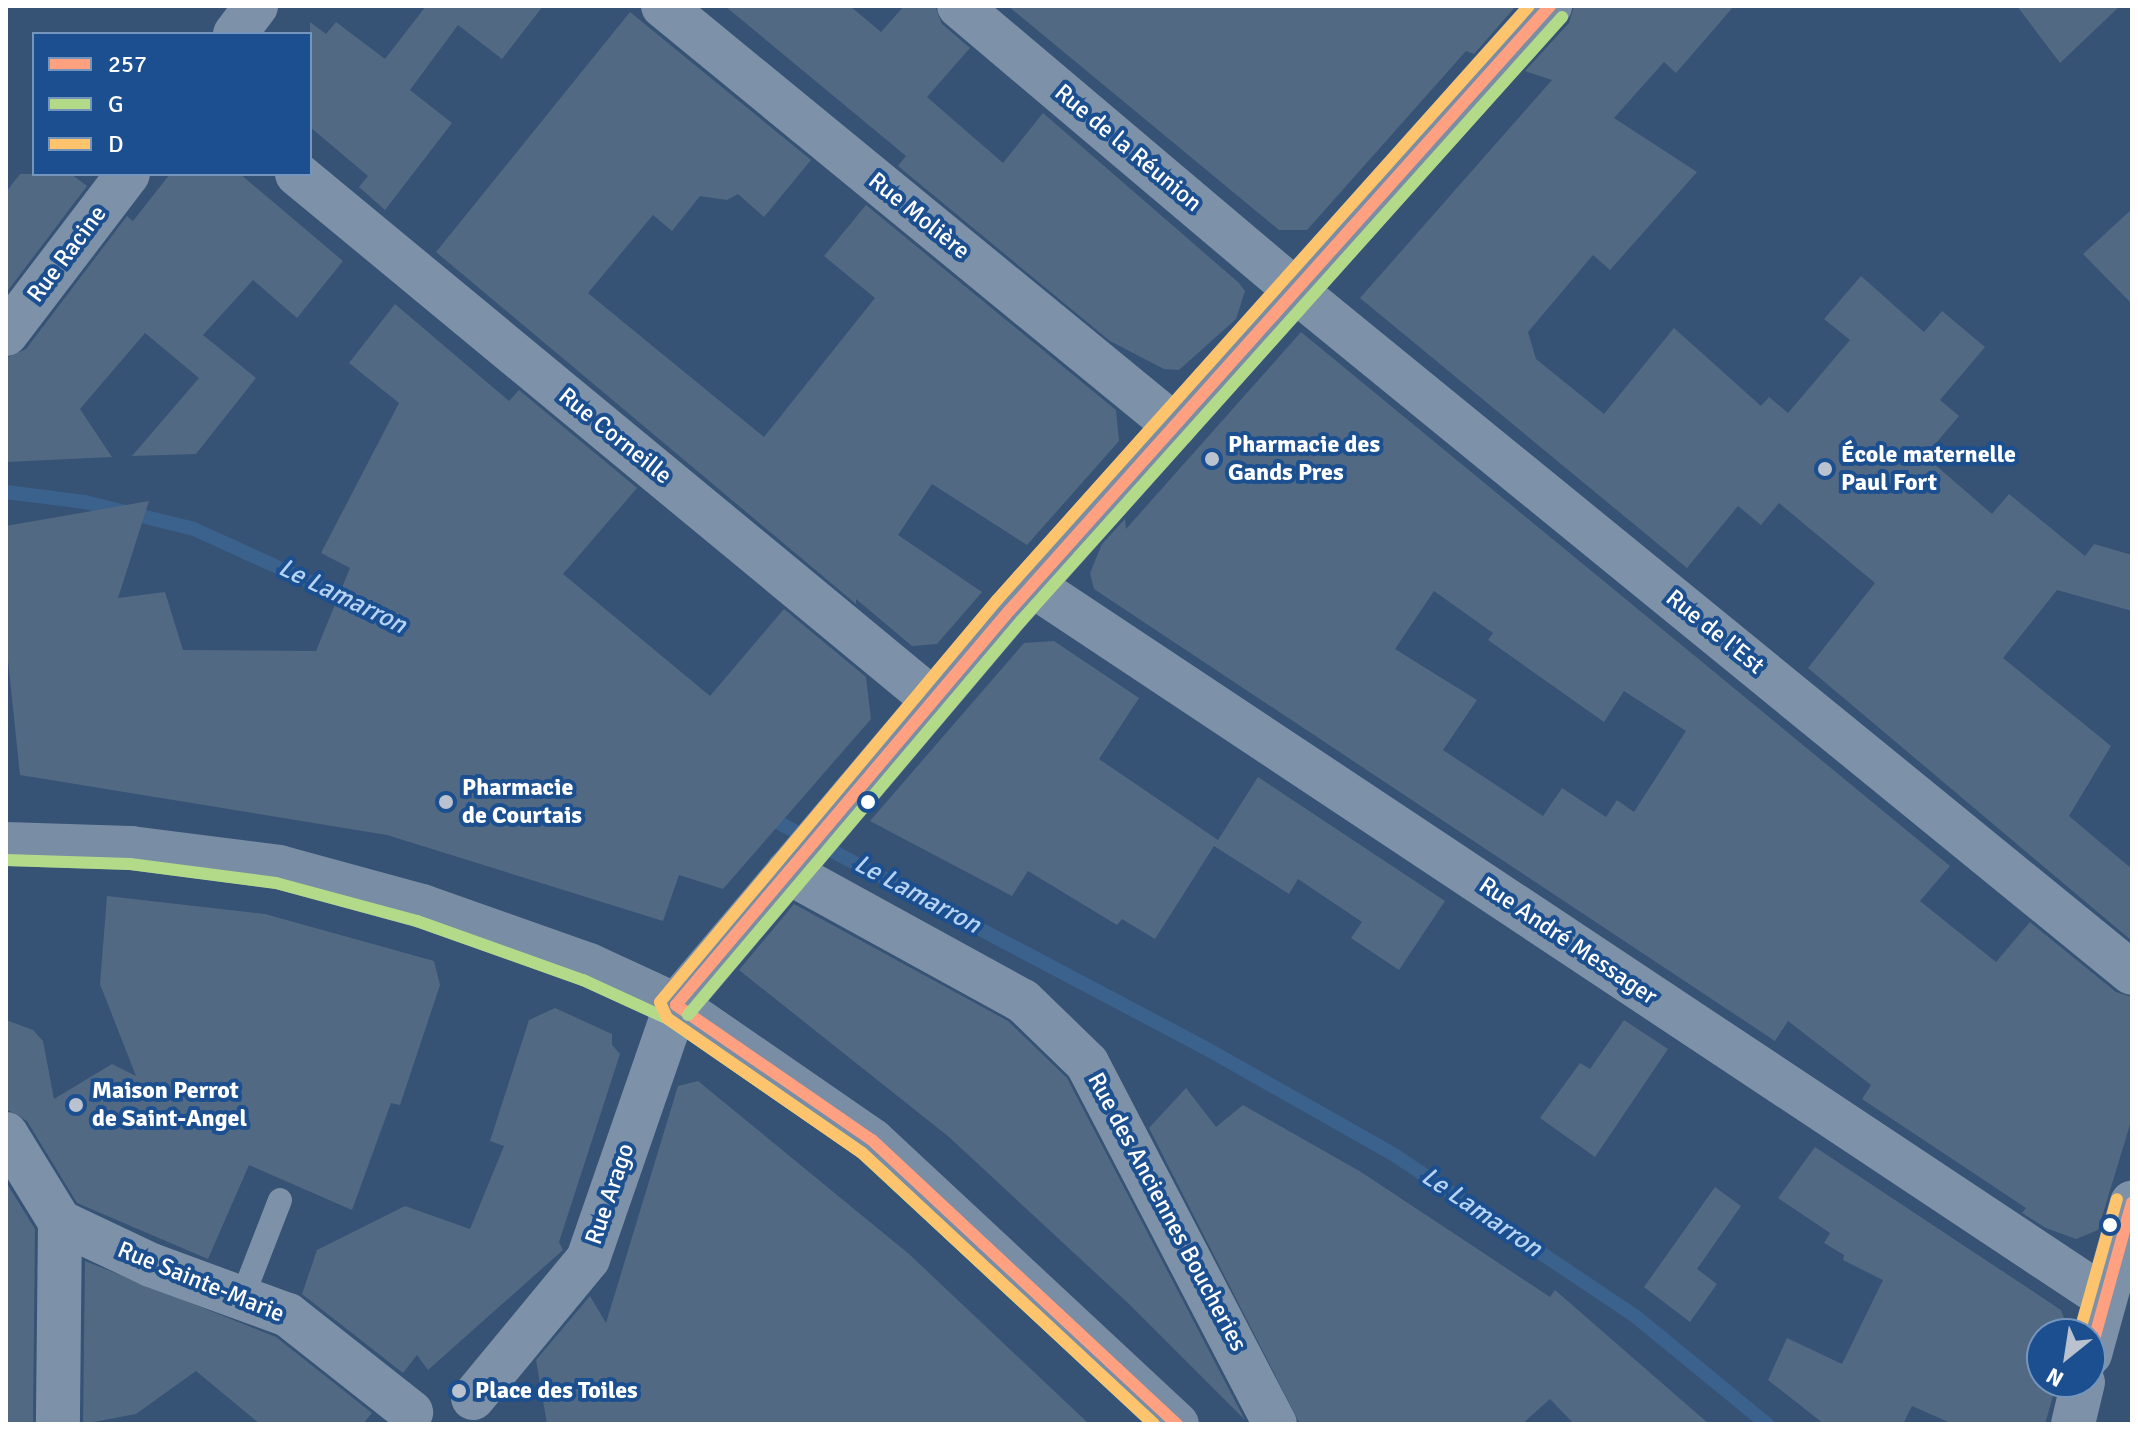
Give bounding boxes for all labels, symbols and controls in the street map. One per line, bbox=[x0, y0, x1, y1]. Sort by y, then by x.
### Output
legend bbox=[32, 32, 312, 176]
text: 257 bbox=[108, 49, 147, 79]
street label: Rue de la Réunion bbox=[1049, 78, 1207, 218]
text: G bbox=[108, 89, 123, 119]
text: D bbox=[108, 129, 124, 159]
street label: Rue Molière bbox=[863, 166, 975, 266]
street label: Rue Racine bbox=[21, 200, 113, 308]
street label: Rue Corneille bbox=[553, 382, 677, 490]
place label: Pharmacie des Gands Pres bbox=[1228, 431, 1380, 487]
place label: École maternelle Paul Fort bbox=[1841, 441, 2016, 497]
marker: Pharmacie des Gands Pres bbox=[1203, 450, 1221, 468]
marker: École maternelle Paul Fort bbox=[1816, 460, 1834, 478]
water label: Le Lamarron bbox=[273, 553, 411, 641]
street label: Rue de l'Est bbox=[1660, 584, 1770, 680]
place label: Pharmacie de Courtais bbox=[462, 774, 582, 830]
marker: Pharmacie de Courtais bbox=[437, 793, 455, 811]
unlabelled marker bbox=[860, 794, 876, 810]
water label: Le Lamarron bbox=[849, 849, 985, 941]
street label: Rue André Messager bbox=[1474, 871, 1662, 1011]
street label: Rue des Anciennes Boucheries bbox=[1081, 1068, 1253, 1356]
place label: Maison Perrot de Saint-Angel bbox=[92, 1077, 247, 1133]
marker: Maison Perrot de Saint-Angel bbox=[67, 1096, 85, 1114]
street label: Rue Arago bbox=[579, 1140, 641, 1248]
water label: Le Lamarron bbox=[1415, 1161, 1547, 1265]
unlabelled marker bbox=[2102, 1217, 2118, 1233]
street label: Rue Sainte-Marie bbox=[113, 1235, 289, 1329]
north arrow bbox=[2026, 1318, 2106, 1398]
text: N bbox=[2041, 1362, 2068, 1393]
place label: Place des Toiles bbox=[475, 1377, 638, 1405]
marker: Place des Toiles bbox=[450, 1382, 468, 1400]

